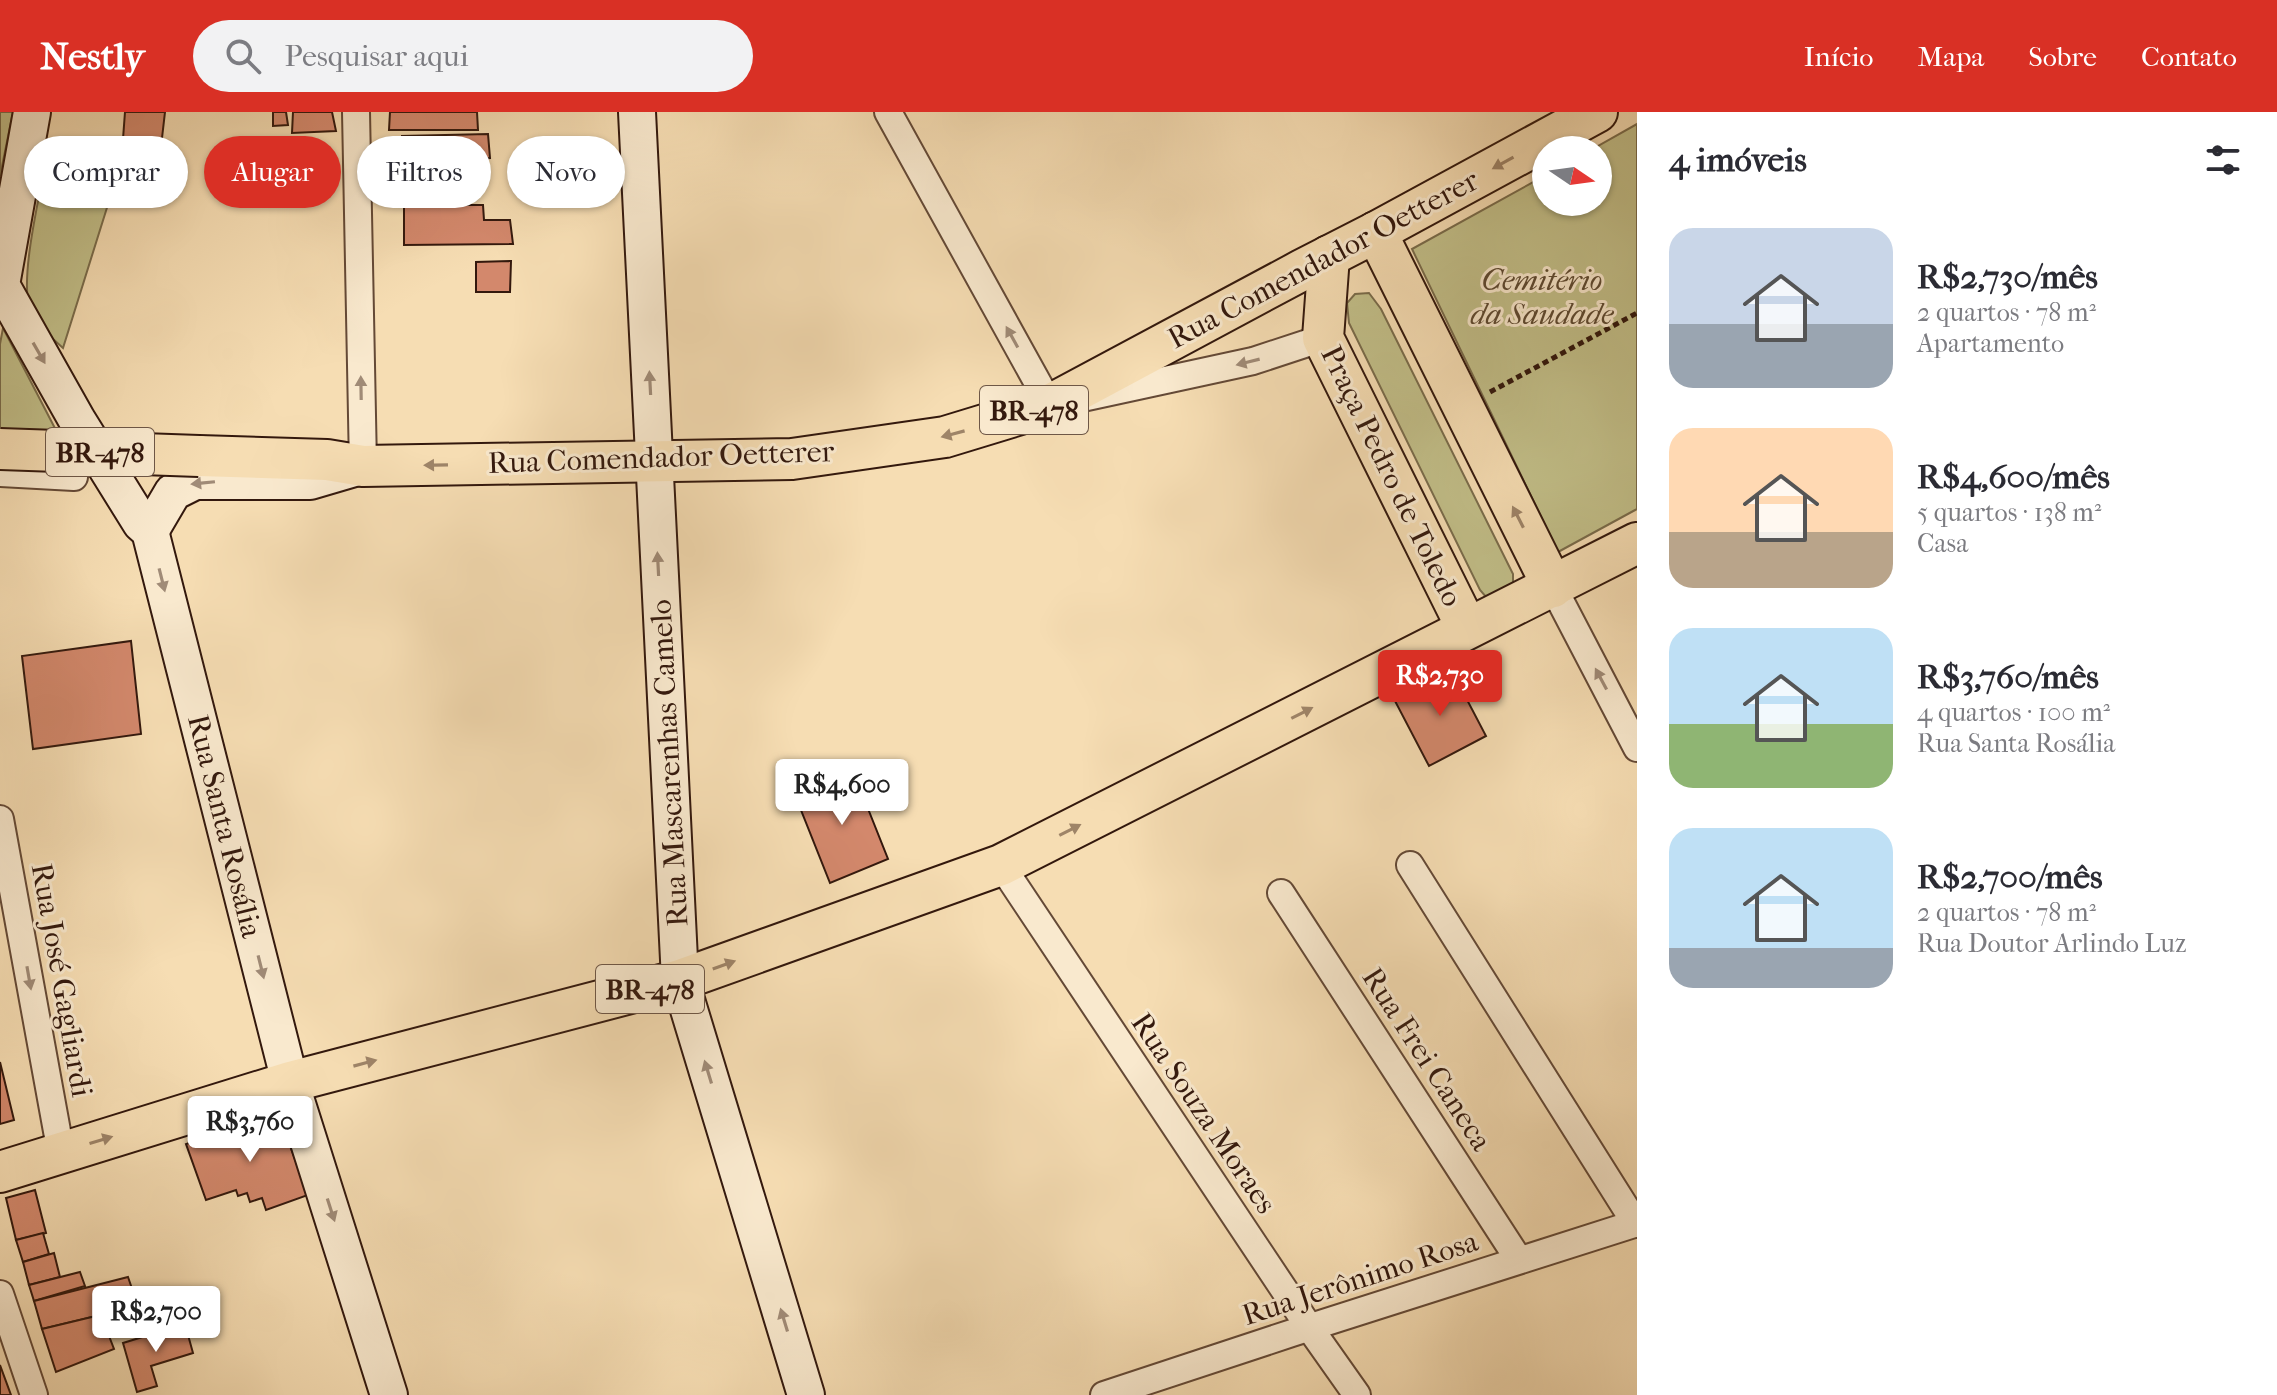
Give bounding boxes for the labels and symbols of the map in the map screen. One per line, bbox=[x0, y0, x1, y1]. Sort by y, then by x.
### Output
north arrow bbox=[1532, 136, 1612, 216]
one-way arrow bbox=[1492, 156, 1515, 169]
street label: Rua Comendador Oetterer bbox=[1162, 163, 1485, 356]
park label: Cemitério da Saudade bbox=[1471, 263, 1614, 332]
one-way arrow bbox=[1005, 326, 1019, 348]
street label: Praça Pedro de Toledo bbox=[1313, 340, 1470, 612]
one-way arrow bbox=[32, 342, 46, 364]
one-way arrow bbox=[1236, 356, 1261, 368]
one-way arrow bbox=[644, 370, 657, 395]
one-way arrow bbox=[355, 375, 368, 400]
road number: BR-478 bbox=[980, 386, 1088, 434]
road number: BR-478 bbox=[46, 428, 154, 476]
one-way arrow bbox=[941, 429, 966, 441]
street label: Rua Comendador Oetterer bbox=[487, 434, 835, 481]
one-way arrow bbox=[423, 459, 448, 471]
one-way arrow bbox=[191, 476, 216, 489]
one-way arrow bbox=[1511, 505, 1525, 529]
one-way arrow bbox=[652, 551, 665, 576]
one-way arrow bbox=[156, 567, 168, 592]
street label: Rua Mascarenhas Camelo bbox=[643, 598, 696, 928]
pin: R$2,730 bbox=[1366, 650, 1514, 718]
one-way arrow bbox=[1594, 668, 1607, 691]
one-way arrow bbox=[1291, 706, 1314, 719]
street label: Rua Santa Rosália bbox=[180, 711, 269, 942]
pin: R$4,600 bbox=[768, 759, 916, 827]
one-way arrow bbox=[1059, 823, 1082, 837]
street label: Rua José Gagliardi bbox=[24, 861, 99, 1100]
one-way arrow bbox=[255, 955, 267, 980]
one-way arrow bbox=[712, 958, 736, 970]
street label: Rua Frei Caneca bbox=[1355, 961, 1499, 1158]
road number: BR-478 bbox=[596, 965, 704, 1013]
one-way arrow bbox=[24, 966, 36, 991]
street label: Rua Souza Moraes bbox=[1124, 1006, 1284, 1220]
one-way arrow bbox=[353, 1056, 378, 1068]
one-way arrow bbox=[701, 1059, 714, 1083]
pin: R$3,760 bbox=[176, 1096, 324, 1164]
one-way arrow bbox=[90, 1134, 114, 1146]
one-way arrow bbox=[325, 1198, 337, 1222]
street label: Rua Jerônimo Rosa bbox=[1238, 1223, 1484, 1333]
pin: R$2,700 bbox=[82, 1286, 230, 1354]
one-way arrow bbox=[777, 1308, 790, 1332]

